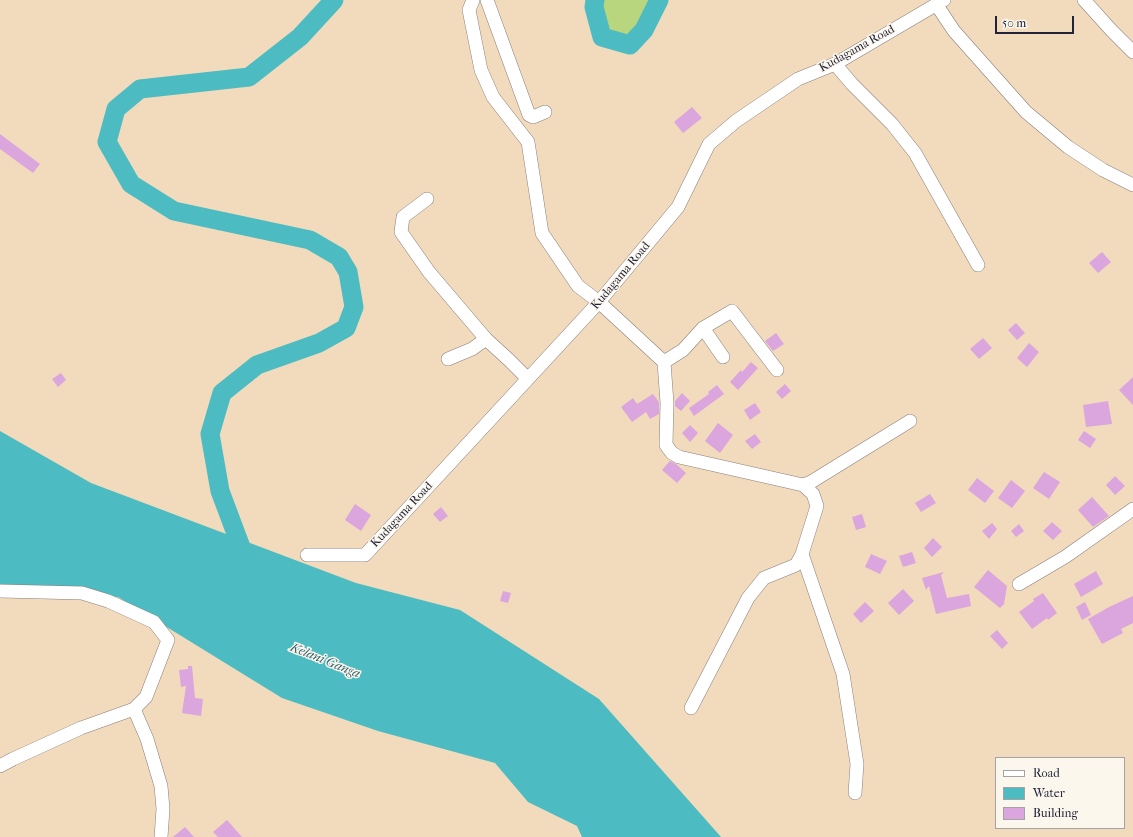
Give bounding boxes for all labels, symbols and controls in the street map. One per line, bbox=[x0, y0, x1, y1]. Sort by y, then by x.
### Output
scale bar bbox=[997, 8, 1076, 34]
text: 50 m bbox=[1002, 16, 1026, 30]
street label: Kudagama Road bbox=[817, 22, 897, 76]
street label: Kudagama Road bbox=[588, 239, 654, 313]
street label: Kudagama Road bbox=[368, 479, 436, 551]
water label: Kelani Ganga bbox=[288, 640, 362, 682]
legend bbox=[995, 757, 1125, 829]
text: Road bbox=[1033, 766, 1060, 780]
text: Water bbox=[1033, 786, 1065, 800]
text: Building bbox=[1033, 806, 1078, 820]

